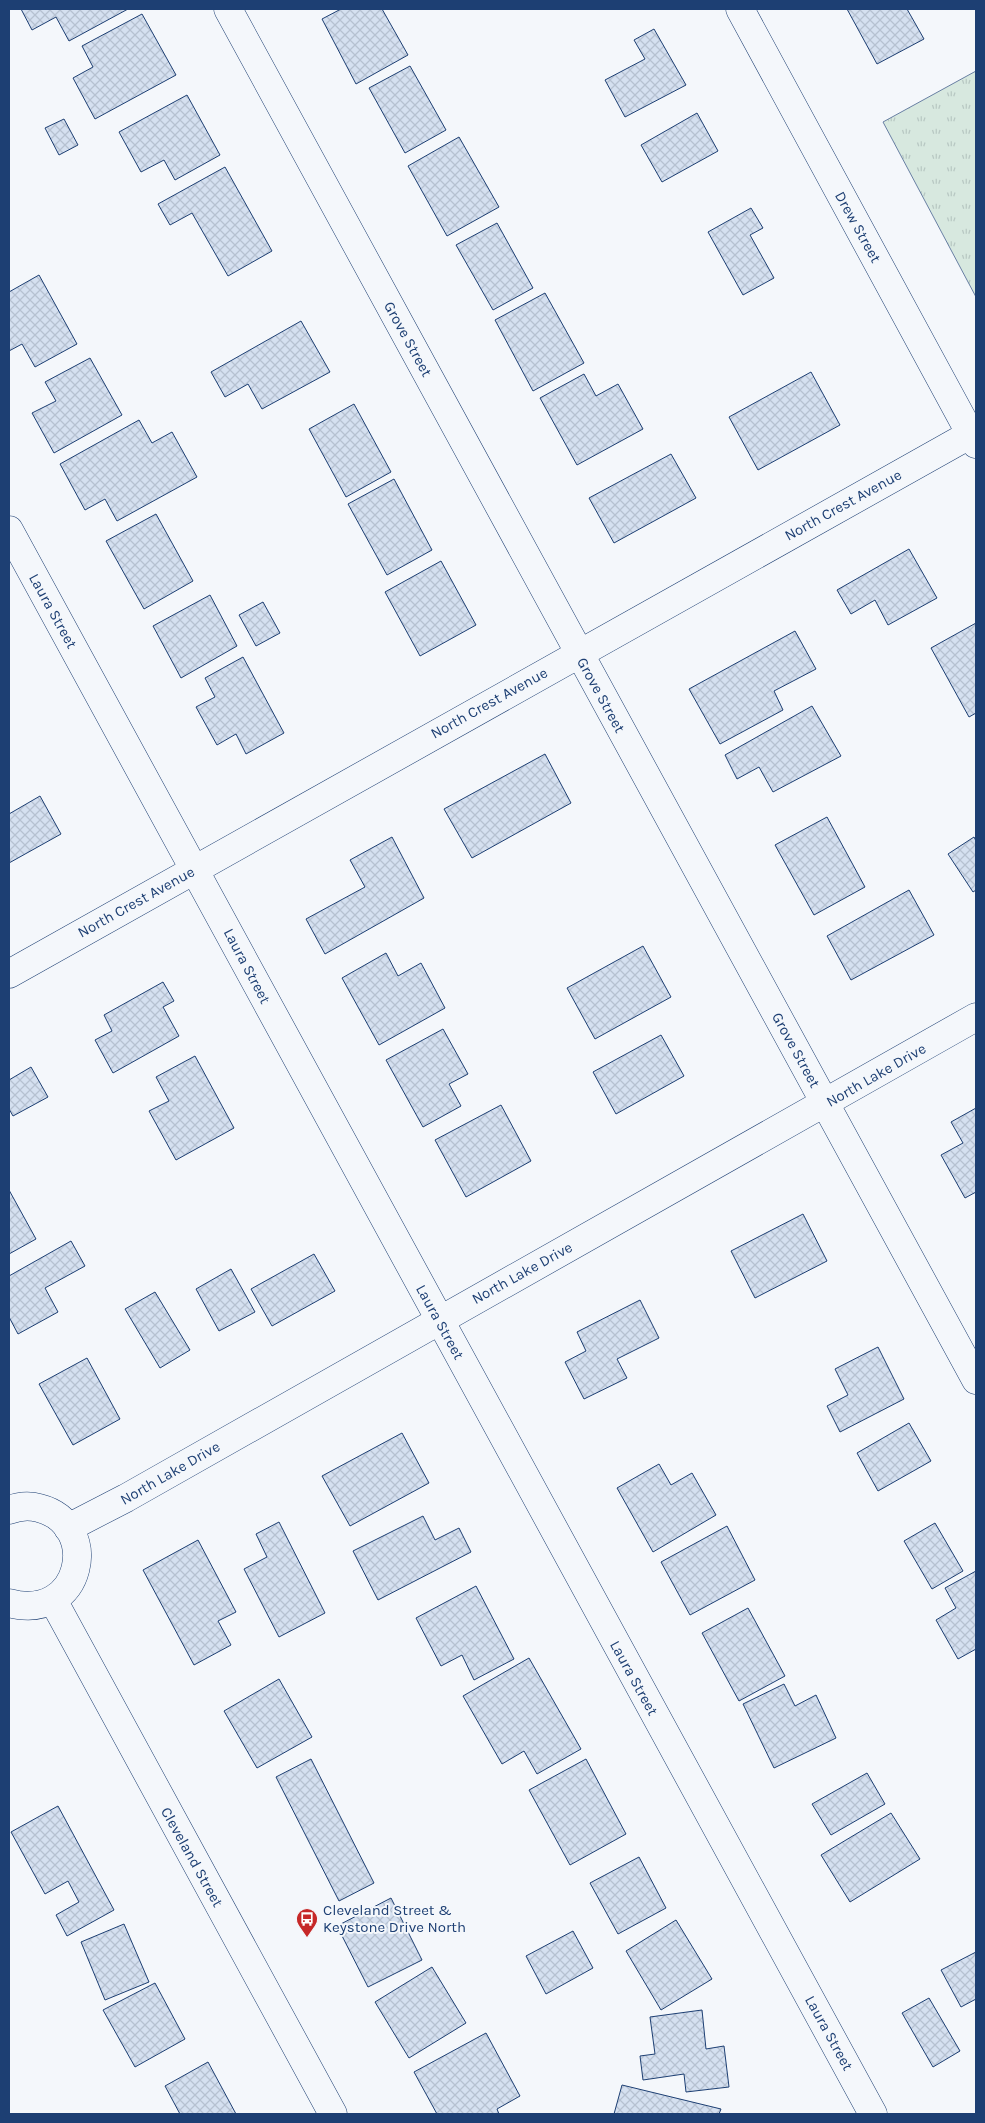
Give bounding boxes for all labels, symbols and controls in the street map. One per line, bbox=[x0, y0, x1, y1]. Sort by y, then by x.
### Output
street label: Drew Street bbox=[831, 188, 885, 266]
street label: Grove Street bbox=[380, 298, 436, 380]
street label: North Crest Avenue bbox=[781, 465, 905, 545]
street label: Laura Street bbox=[25, 570, 81, 652]
street label: Grove Street bbox=[573, 654, 629, 736]
street label: North Crest Avenue bbox=[427, 663, 551, 743]
street label: North Crest Avenue bbox=[74, 862, 198, 942]
street label: Laura Street bbox=[220, 925, 275, 1007]
street label: Grove Street bbox=[768, 1009, 824, 1091]
street label: North Lake Drive bbox=[823, 1039, 929, 1111]
street label: North Lake Drive bbox=[469, 1238, 575, 1308]
street label: Laura Street bbox=[412, 1281, 468, 1363]
street label: North Lake Drive bbox=[117, 1437, 223, 1509]
street label: Laura Street bbox=[606, 1637, 662, 1719]
street label: Cleveland Street bbox=[157, 1804, 227, 1910]
place label: Cleveland Street & Keystone Drive North bbox=[323, 1901, 466, 1936]
bus stop icon: Cleveland Street & Keystone Drive North bbox=[295, 1907, 319, 1938]
street label: Laura Street bbox=[801, 1992, 857, 2074]

